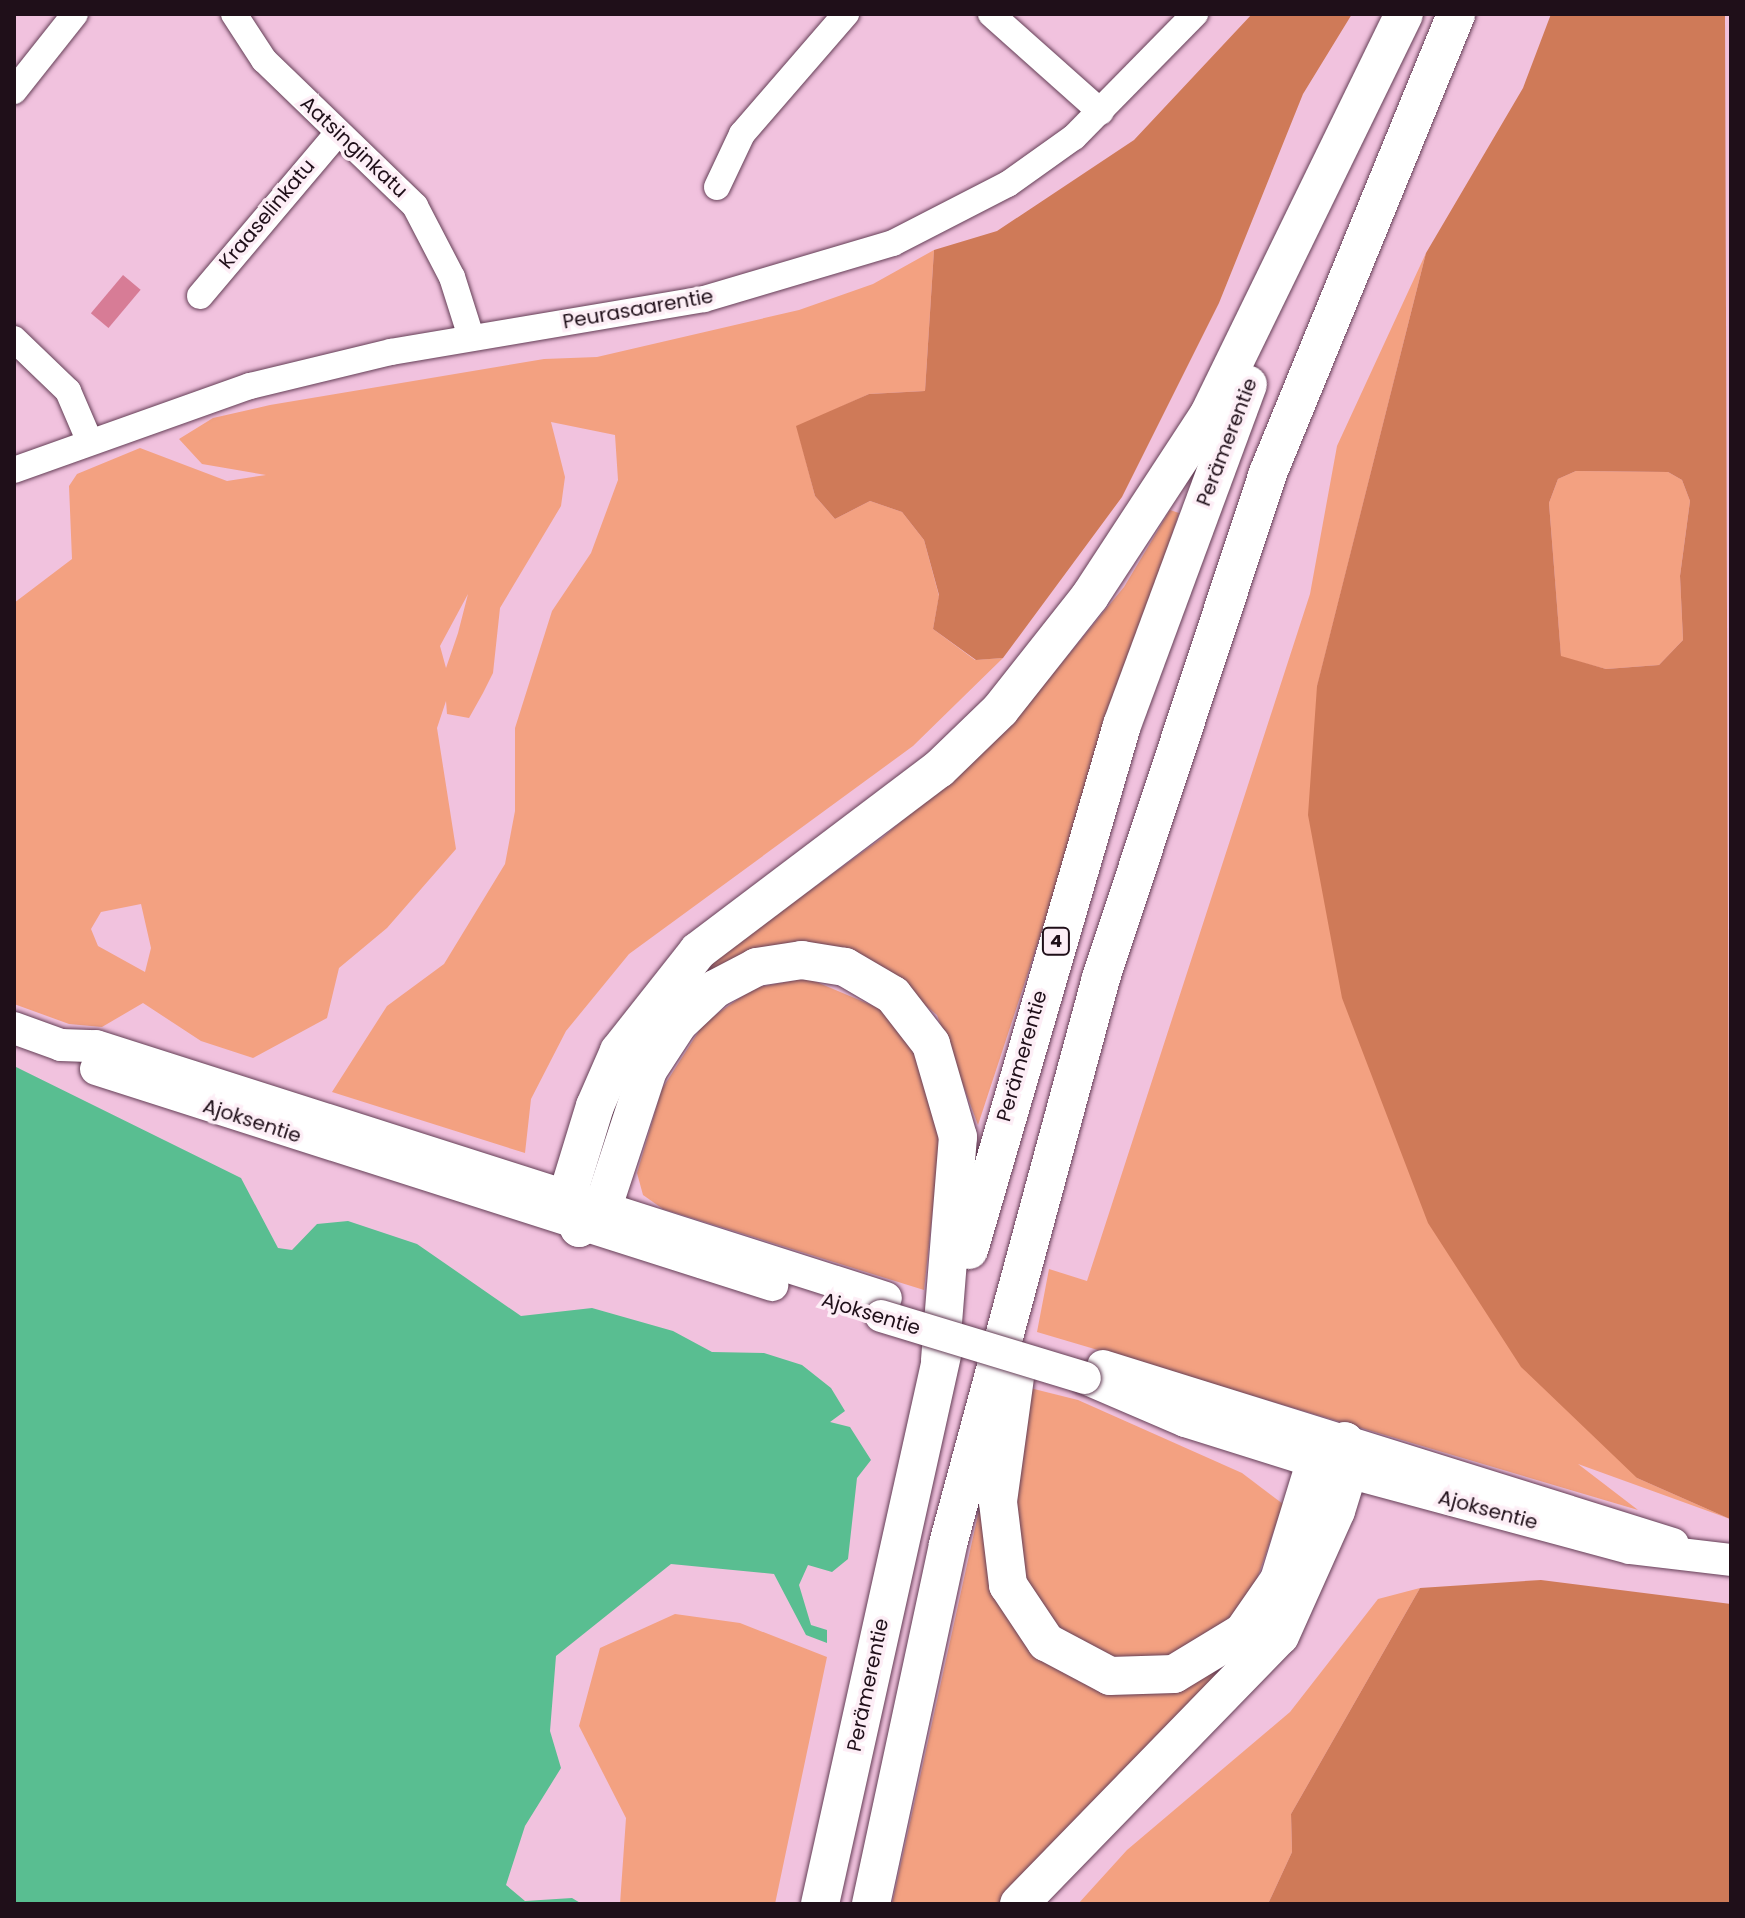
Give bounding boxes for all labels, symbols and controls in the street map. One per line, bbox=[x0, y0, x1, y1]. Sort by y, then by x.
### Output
street label: Aatsinginkatu bbox=[296, 91, 412, 203]
street label: Kraaselinkatu bbox=[214, 154, 320, 274]
street label: Peurasaarentie bbox=[561, 284, 715, 334]
street label: Perämerentie bbox=[1192, 375, 1262, 509]
road number: 4 bbox=[1040, 927, 1072, 955]
street label: Perämerentie bbox=[992, 988, 1052, 1124]
street label: Ajoksentie bbox=[200, 1094, 304, 1148]
street label: Ajoksentie bbox=[819, 1288, 923, 1340]
street label: Ajoksentie bbox=[1436, 1485, 1540, 1535]
street label: Perämerentie bbox=[842, 1616, 894, 1754]

